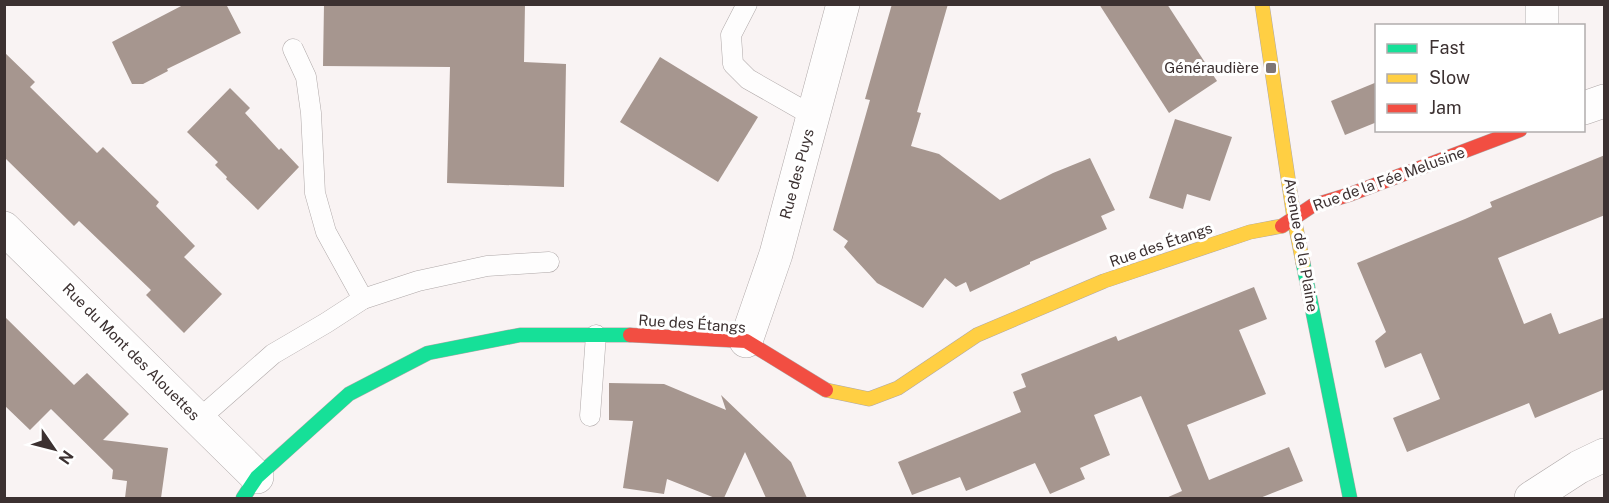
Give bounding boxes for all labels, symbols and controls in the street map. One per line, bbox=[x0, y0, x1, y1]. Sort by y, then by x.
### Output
legend bbox=[1375, 24, 1585, 132]
text: Fast bbox=[1429, 37, 1465, 58]
place label: Généraudière bbox=[1164, 59, 1259, 76]
marker: Généraudière bbox=[1264, 61, 1278, 75]
text: Slow bbox=[1429, 67, 1470, 88]
text: Jam bbox=[1429, 97, 1462, 118]
street label: Rue des Puys bbox=[776, 127, 817, 221]
street label: Rue de la Fée Melusine bbox=[1311, 143, 1467, 214]
street label: Avenue de la Plaine bbox=[1281, 177, 1322, 313]
street label: Rue des Étangs bbox=[1107, 219, 1214, 270]
street label: Rue du Mont des Alouettes bbox=[59, 280, 203, 424]
street label: Rue des Étangs bbox=[638, 311, 746, 336]
north arrow bbox=[24, 419, 84, 479]
text: N bbox=[55, 447, 77, 468]

